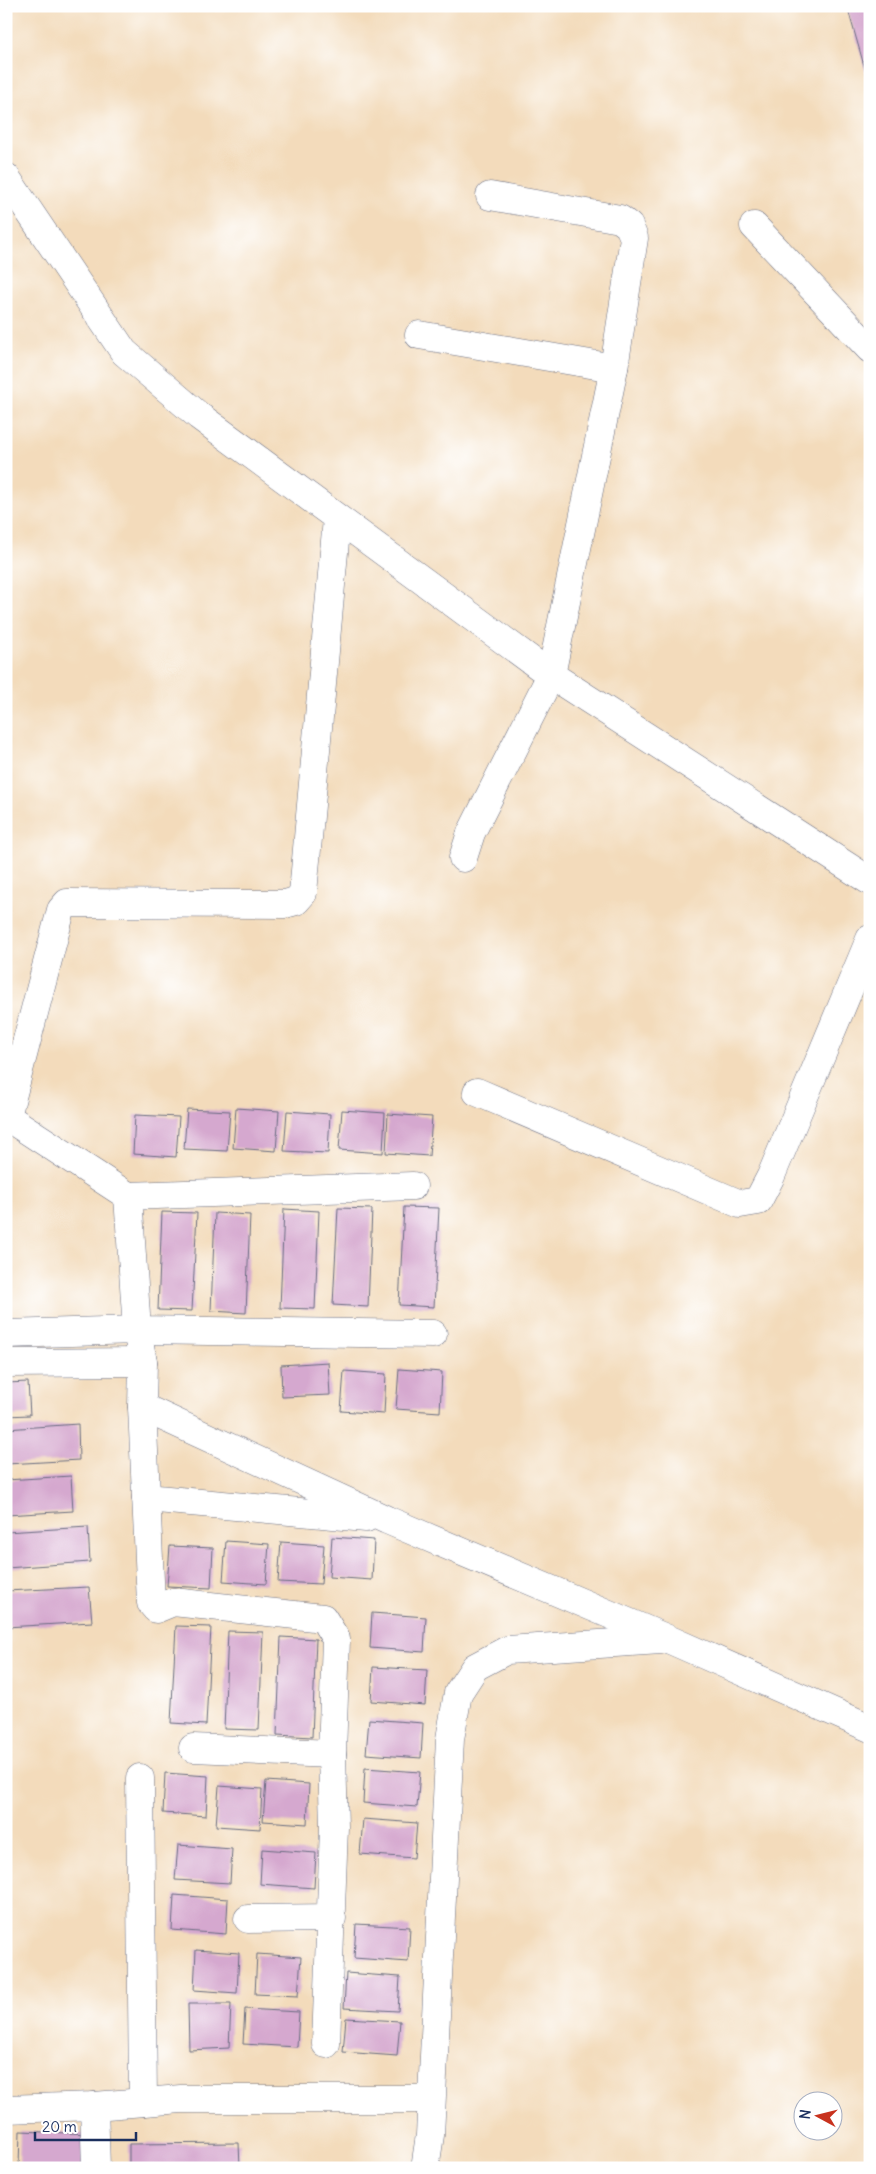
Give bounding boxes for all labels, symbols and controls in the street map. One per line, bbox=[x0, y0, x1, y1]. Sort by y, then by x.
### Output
north arrow bbox=[794, 2092, 844, 2142]
scale bar bbox=[35, 2109, 136, 2141]
text: N bbox=[796, 2109, 815, 2120]
text: 20 m bbox=[42, 2117, 77, 2136]

